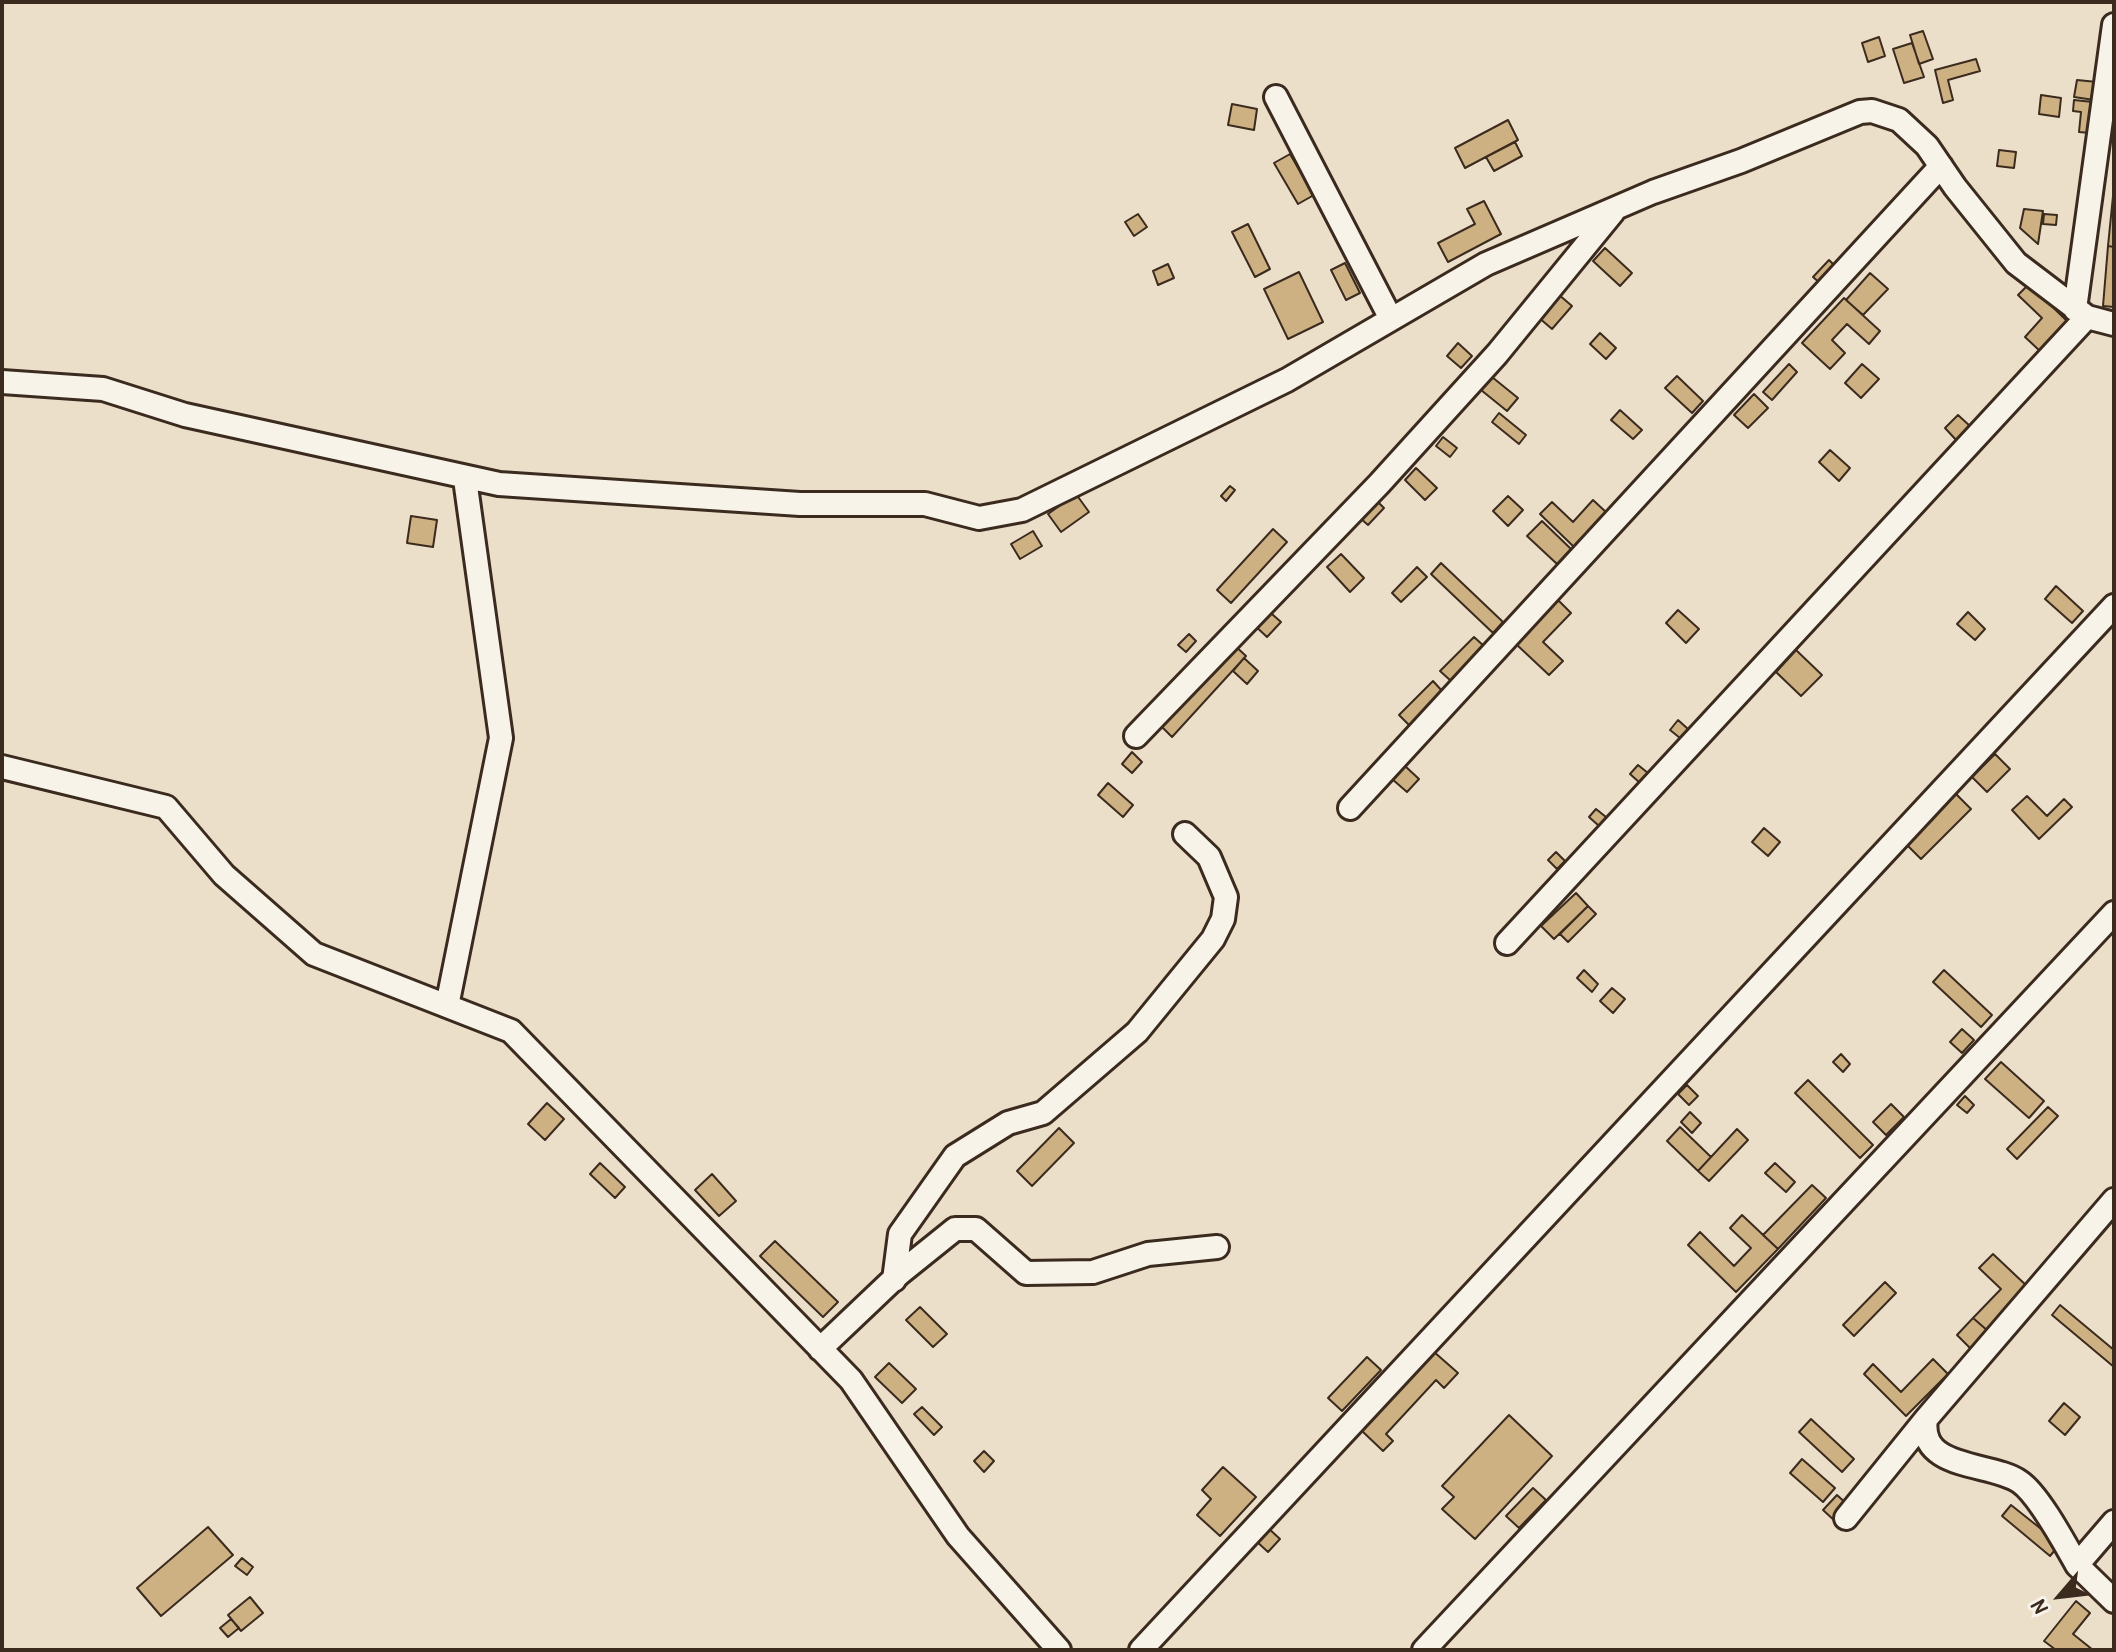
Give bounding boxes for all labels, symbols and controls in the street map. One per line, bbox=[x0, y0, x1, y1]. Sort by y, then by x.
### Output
north arrow bbox=[2020, 1556, 2100, 1636]
text: N bbox=[2023, 1595, 2055, 1619]

